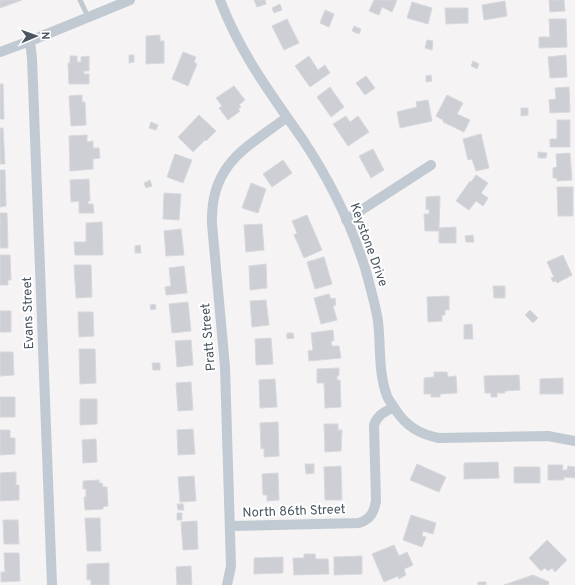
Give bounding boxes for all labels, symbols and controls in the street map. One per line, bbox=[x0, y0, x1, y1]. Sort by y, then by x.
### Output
north arrow bbox=[16, 16, 56, 56]
text: N bbox=[38, 31, 52, 40]
street label: Keystone Drive bbox=[345, 201, 391, 289]
street label: Evans Street bbox=[20, 276, 38, 350]
street label: Pratt Street bbox=[198, 302, 220, 372]
street label: North 86th Street bbox=[242, 502, 346, 522]

